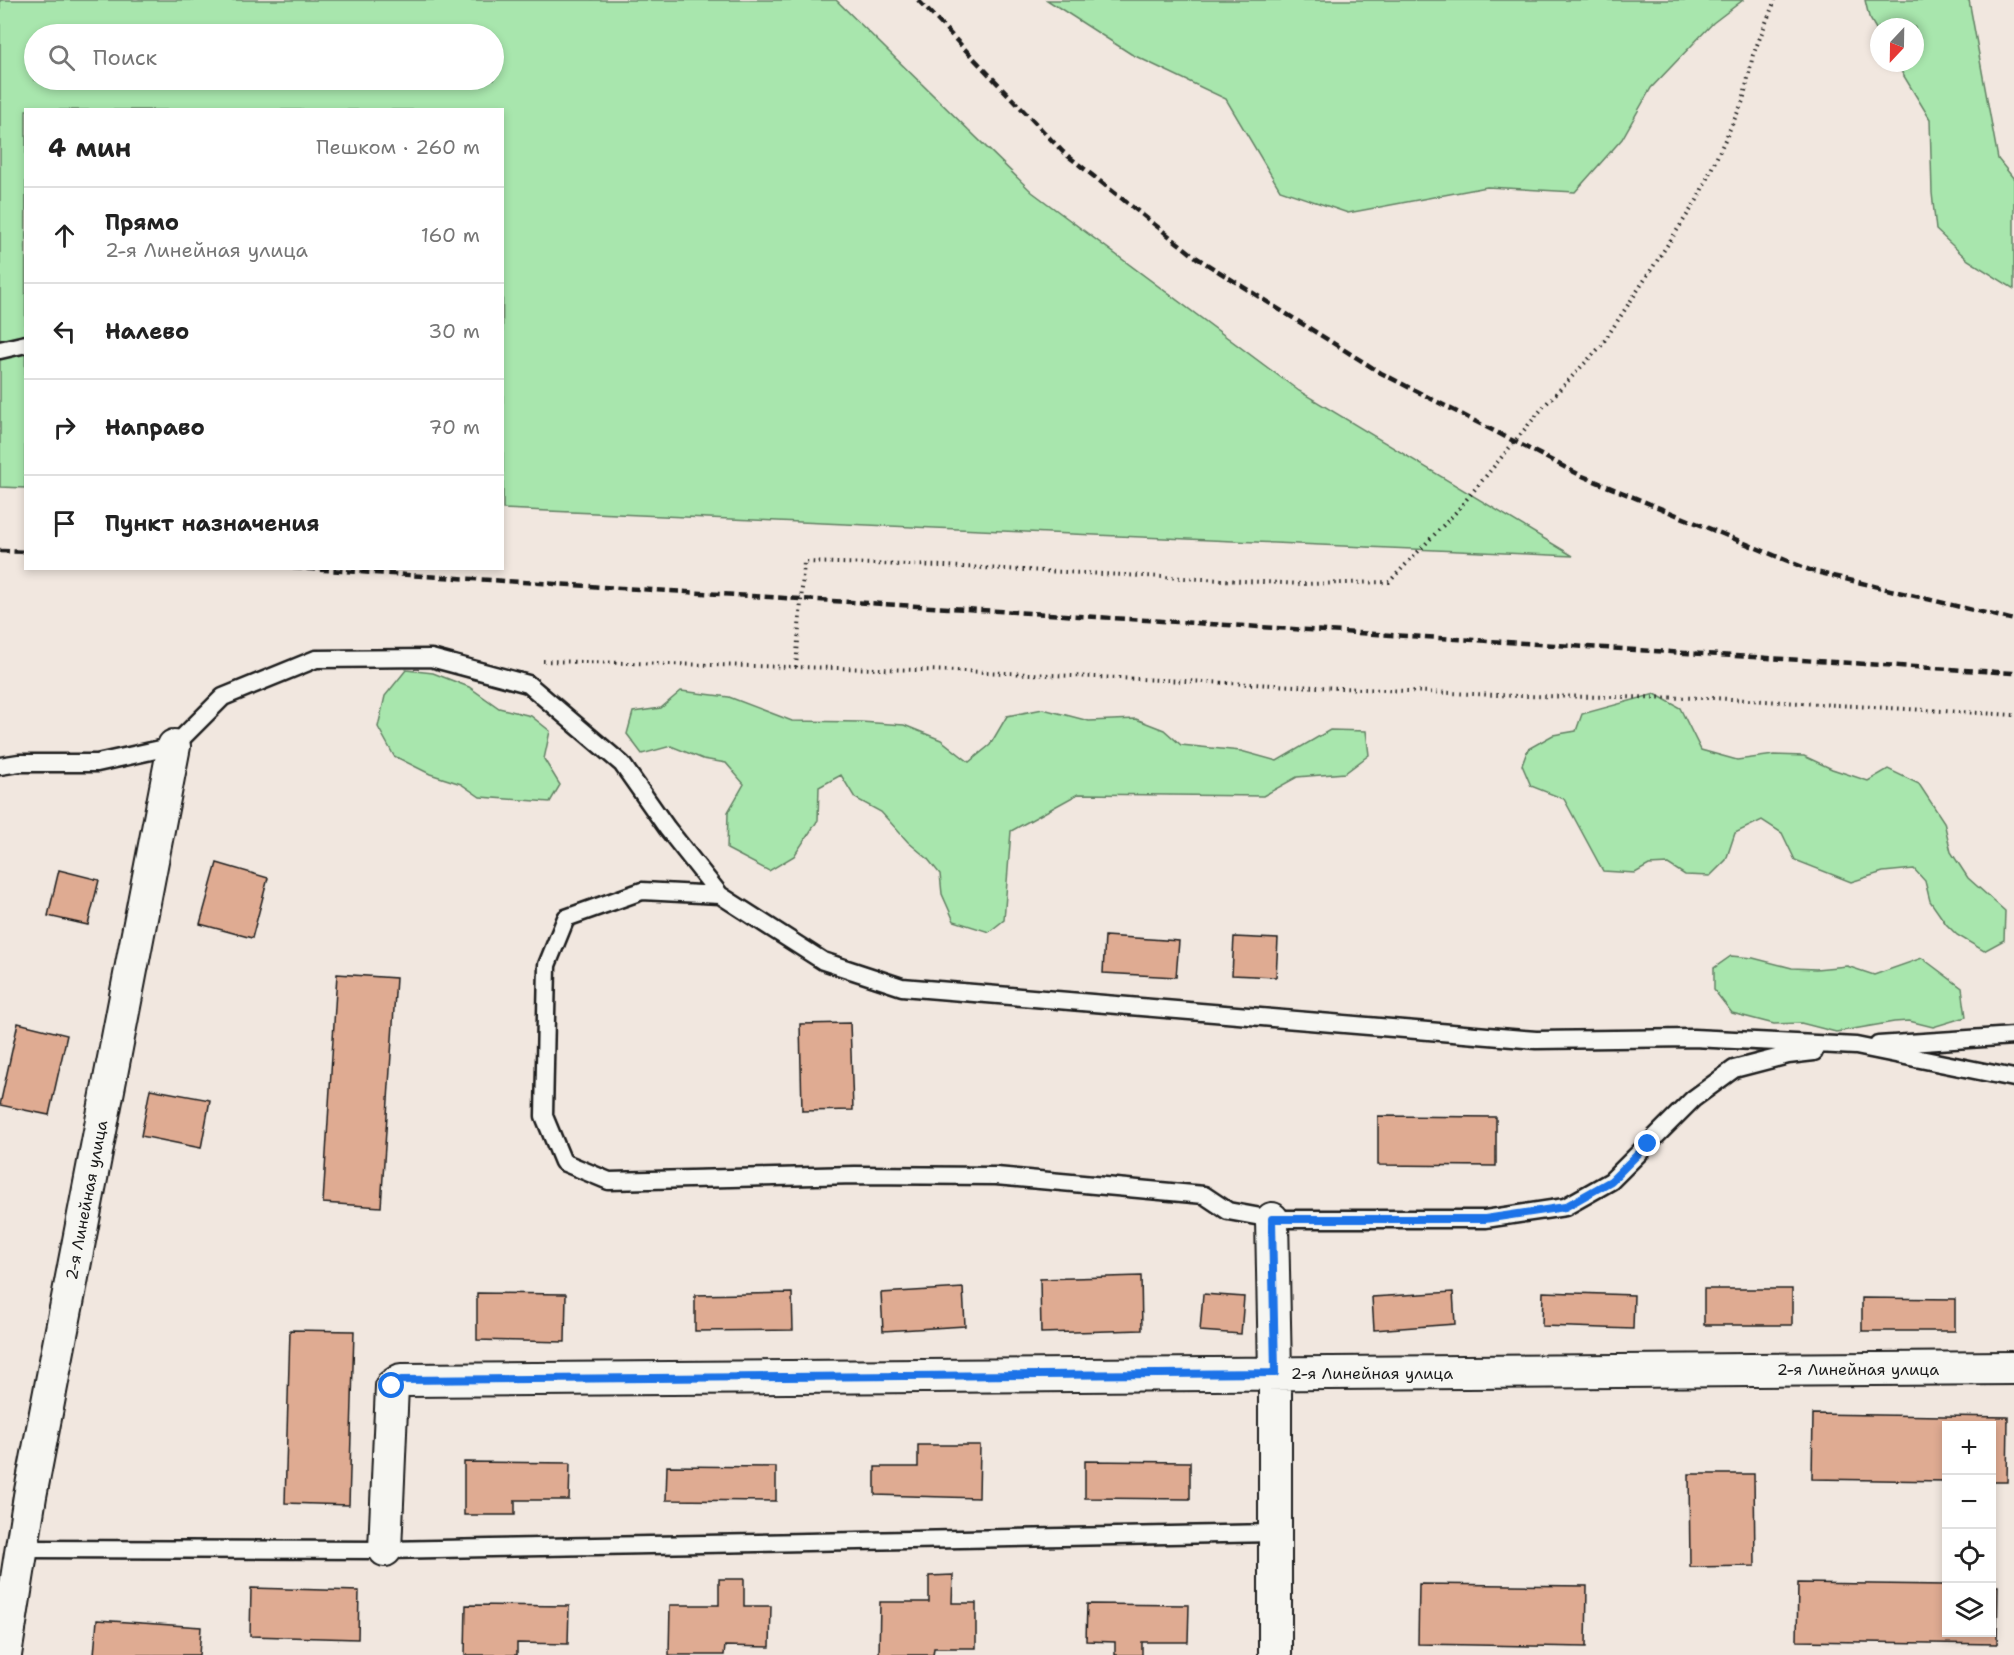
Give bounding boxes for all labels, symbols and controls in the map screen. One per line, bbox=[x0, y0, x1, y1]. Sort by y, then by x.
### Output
north arrow bbox=[1870, 18, 1924, 72]
search box bbox=[24, 24, 504, 90]
icon: search bbox=[45, 41, 78, 74]
text: Поиск bbox=[93, 43, 157, 72]
text: 4 мин bbox=[48, 130, 131, 165]
text: Пешком · 260 m bbox=[316, 134, 480, 160]
text: Прямо bbox=[105, 208, 179, 237]
icon: ahead bbox=[48, 219, 81, 252]
text: 160 m bbox=[421, 222, 480, 248]
text: 2-я Линейная улица bbox=[105, 237, 308, 263]
icon: left bbox=[48, 315, 81, 348]
text: Налево bbox=[105, 317, 189, 346]
text: 30 m bbox=[428, 318, 480, 344]
icon: right bbox=[48, 411, 81, 444]
text: Направо bbox=[105, 413, 205, 442]
text: 70 m bbox=[428, 414, 480, 440]
icon: arrive bbox=[48, 507, 81, 540]
text: Пункт назначения bbox=[105, 509, 319, 538]
street label: 2-я Линейная улица bbox=[61, 1118, 112, 1282]
route end bbox=[1634, 1130, 1660, 1156]
street label: 2-я Линейная улица bbox=[1777, 1359, 1939, 1380]
street label: 2-я Линейная улица bbox=[1291, 1363, 1453, 1384]
route start bbox=[378, 1372, 404, 1398]
map controls bbox=[1942, 1421, 1996, 1637]
button: + bbox=[1942, 1421, 1996, 1475]
button: − bbox=[1942, 1475, 1996, 1529]
button: locate bbox=[1942, 1529, 1996, 1583]
button: layers bbox=[1942, 1583, 1996, 1637]

